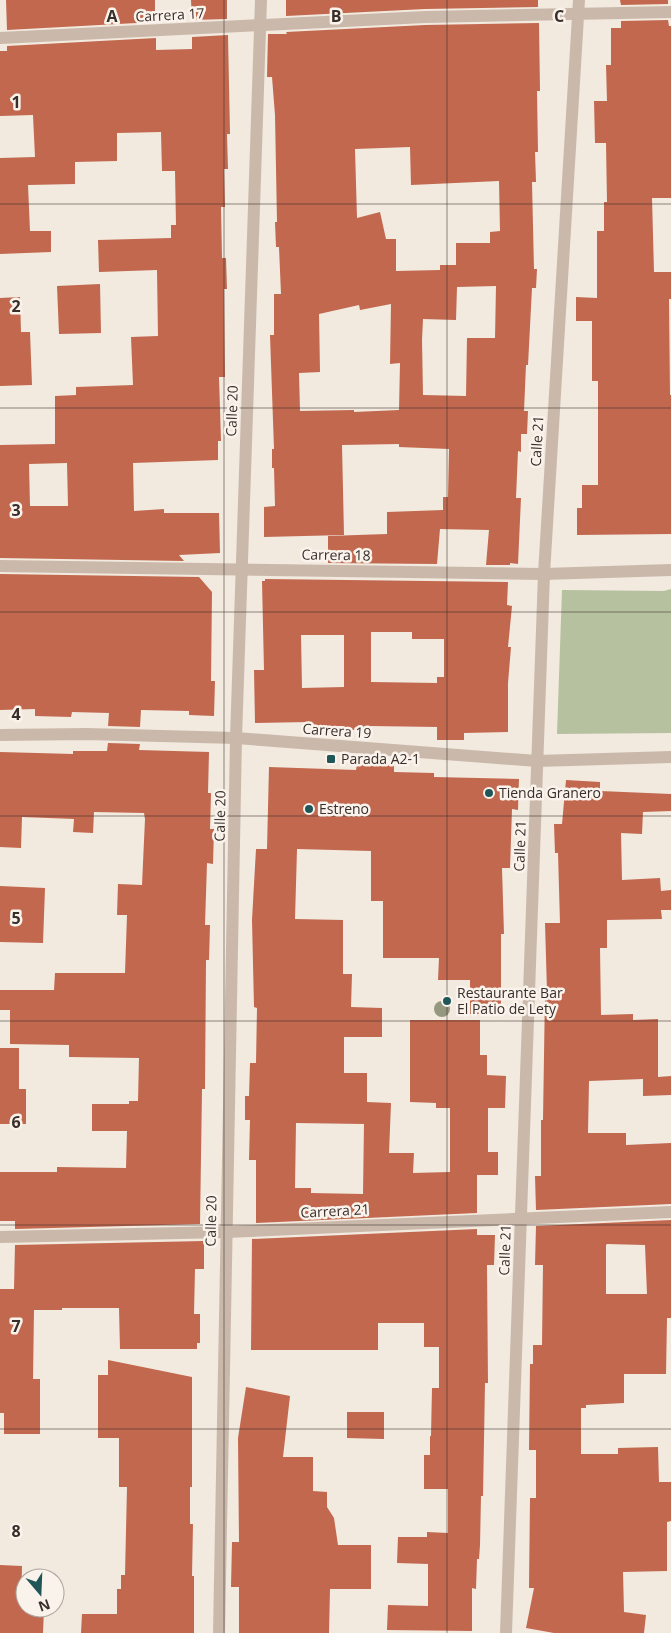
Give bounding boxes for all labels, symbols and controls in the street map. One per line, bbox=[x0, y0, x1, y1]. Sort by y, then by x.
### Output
street label: Carrera 17 bbox=[135, 3, 205, 26]
text: A bbox=[106, 5, 118, 27]
text: B bbox=[331, 5, 341, 27]
text: C bbox=[554, 5, 564, 27]
text: 1 bbox=[11, 91, 21, 113]
text: 2 bbox=[11, 295, 21, 317]
street label: Calle 20 bbox=[221, 385, 242, 437]
street label: Calle 21 bbox=[526, 415, 547, 467]
text: 3 bbox=[11, 499, 21, 521]
street label: Carrera 18 bbox=[301, 544, 371, 565]
text: 4 bbox=[11, 703, 21, 725]
street label: Carrera 19 bbox=[302, 719, 372, 742]
place label: Parada A2-1 bbox=[341, 749, 420, 768]
marker: Parada A2-1 bbox=[325, 753, 337, 765]
place label: Tienda Granero bbox=[499, 783, 601, 802]
marker: Tienda Granero bbox=[483, 787, 495, 799]
street label: Calle 20 bbox=[210, 790, 229, 842]
place label: Estreno bbox=[319, 799, 369, 818]
marker: Estreno bbox=[303, 803, 315, 815]
street label: Calle 21 bbox=[509, 820, 530, 872]
text: 5 bbox=[11, 907, 21, 929]
place label: Restaurante Bar El Patio de Lety bbox=[457, 983, 563, 1018]
marker: Restaurante Bar El Patio de Lety bbox=[441, 995, 453, 1007]
text: 6 bbox=[11, 1111, 21, 1133]
street label: Calle 20 bbox=[201, 1195, 220, 1247]
street label: Carrera 21 bbox=[300, 1199, 370, 1222]
street label: Calle 21 bbox=[494, 1224, 515, 1276]
text: 7 bbox=[11, 1315, 21, 1337]
text: 8 bbox=[11, 1520, 21, 1542]
north arrow bbox=[15, 1568, 65, 1618]
text: N bbox=[36, 1595, 53, 1617]

